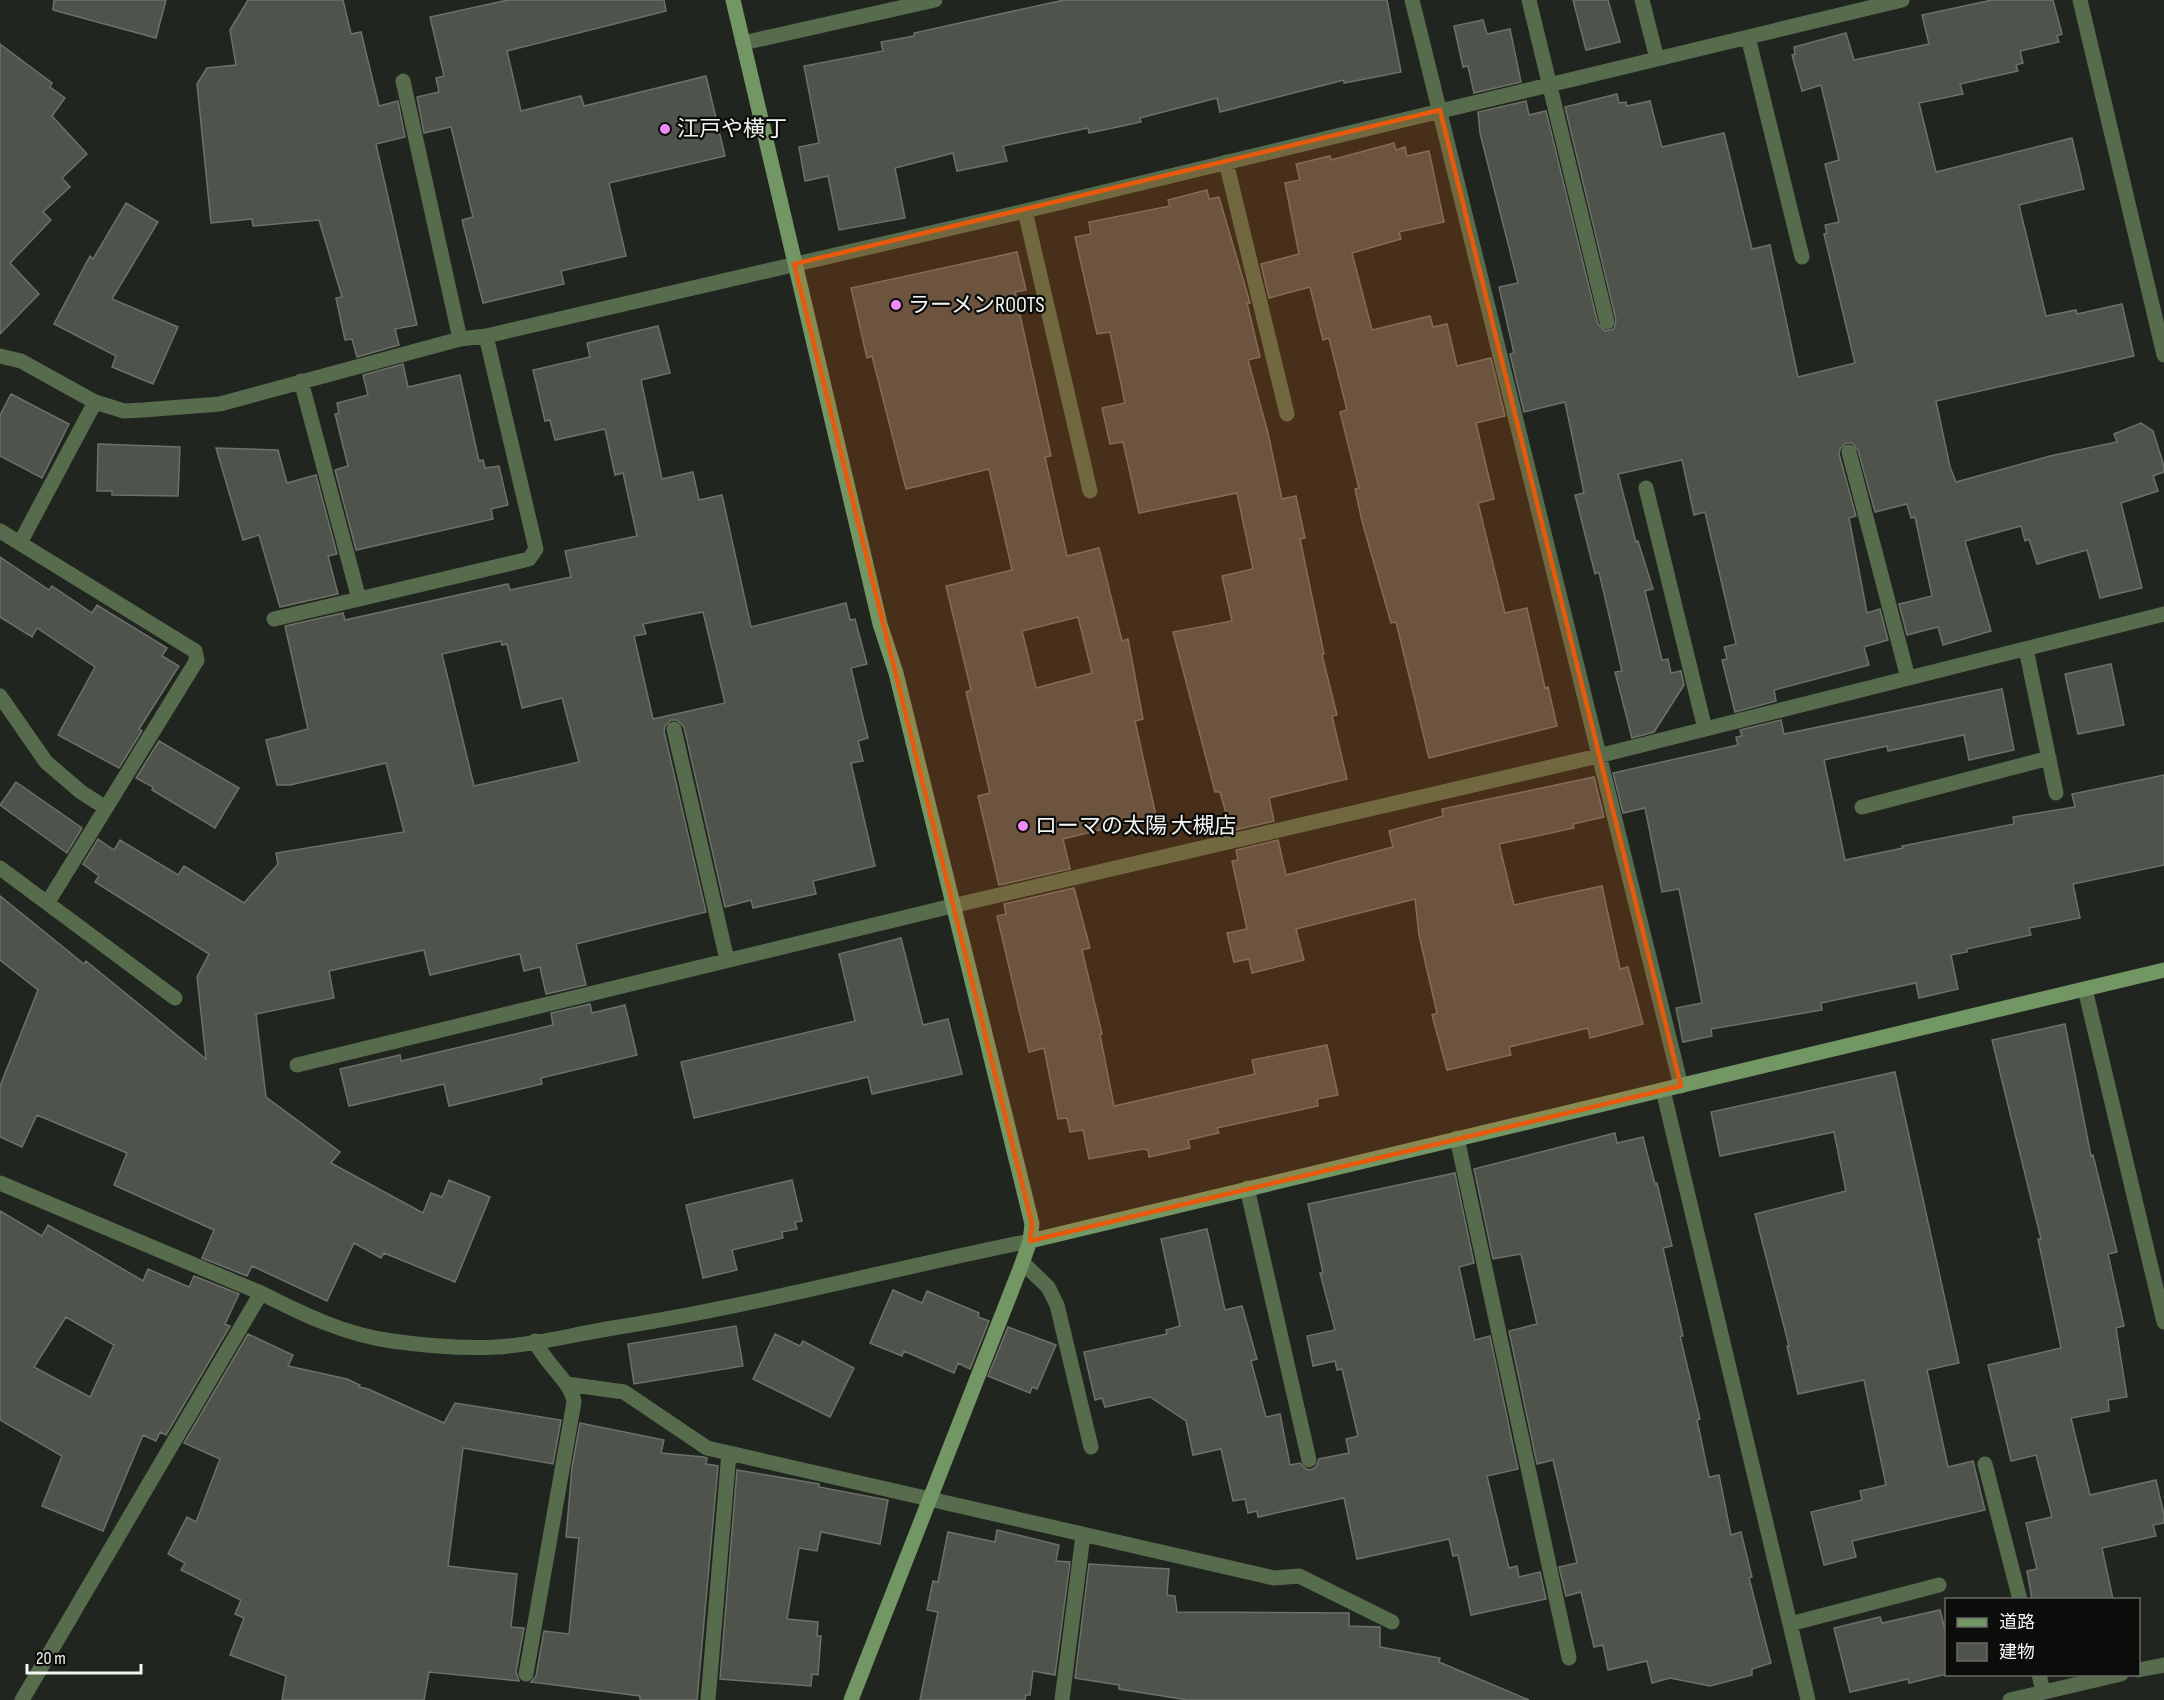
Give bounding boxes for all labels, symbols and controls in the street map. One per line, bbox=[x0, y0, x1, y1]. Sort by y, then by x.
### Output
place label: 江戸や横丁 bbox=[677, 116, 787, 143]
marker: 江戸や横丁 bbox=[658, 122, 672, 136]
place label: ラーメンROOTS bbox=[908, 292, 1045, 319]
marker: ラーメンROOTS bbox=[889, 298, 903, 312]
place label: ローマの太陽 大槻店 bbox=[1035, 813, 1237, 840]
marker: ローマの太陽 大槻店 bbox=[1016, 819, 1030, 833]
legend bbox=[1945, 1598, 2140, 1676]
text: 道路 bbox=[1999, 1612, 2035, 1633]
scale bar bbox=[27, 1637, 141, 1675]
text: 建物 bbox=[1999, 1642, 2035, 1663]
text: 20 m bbox=[36, 1648, 66, 1669]

